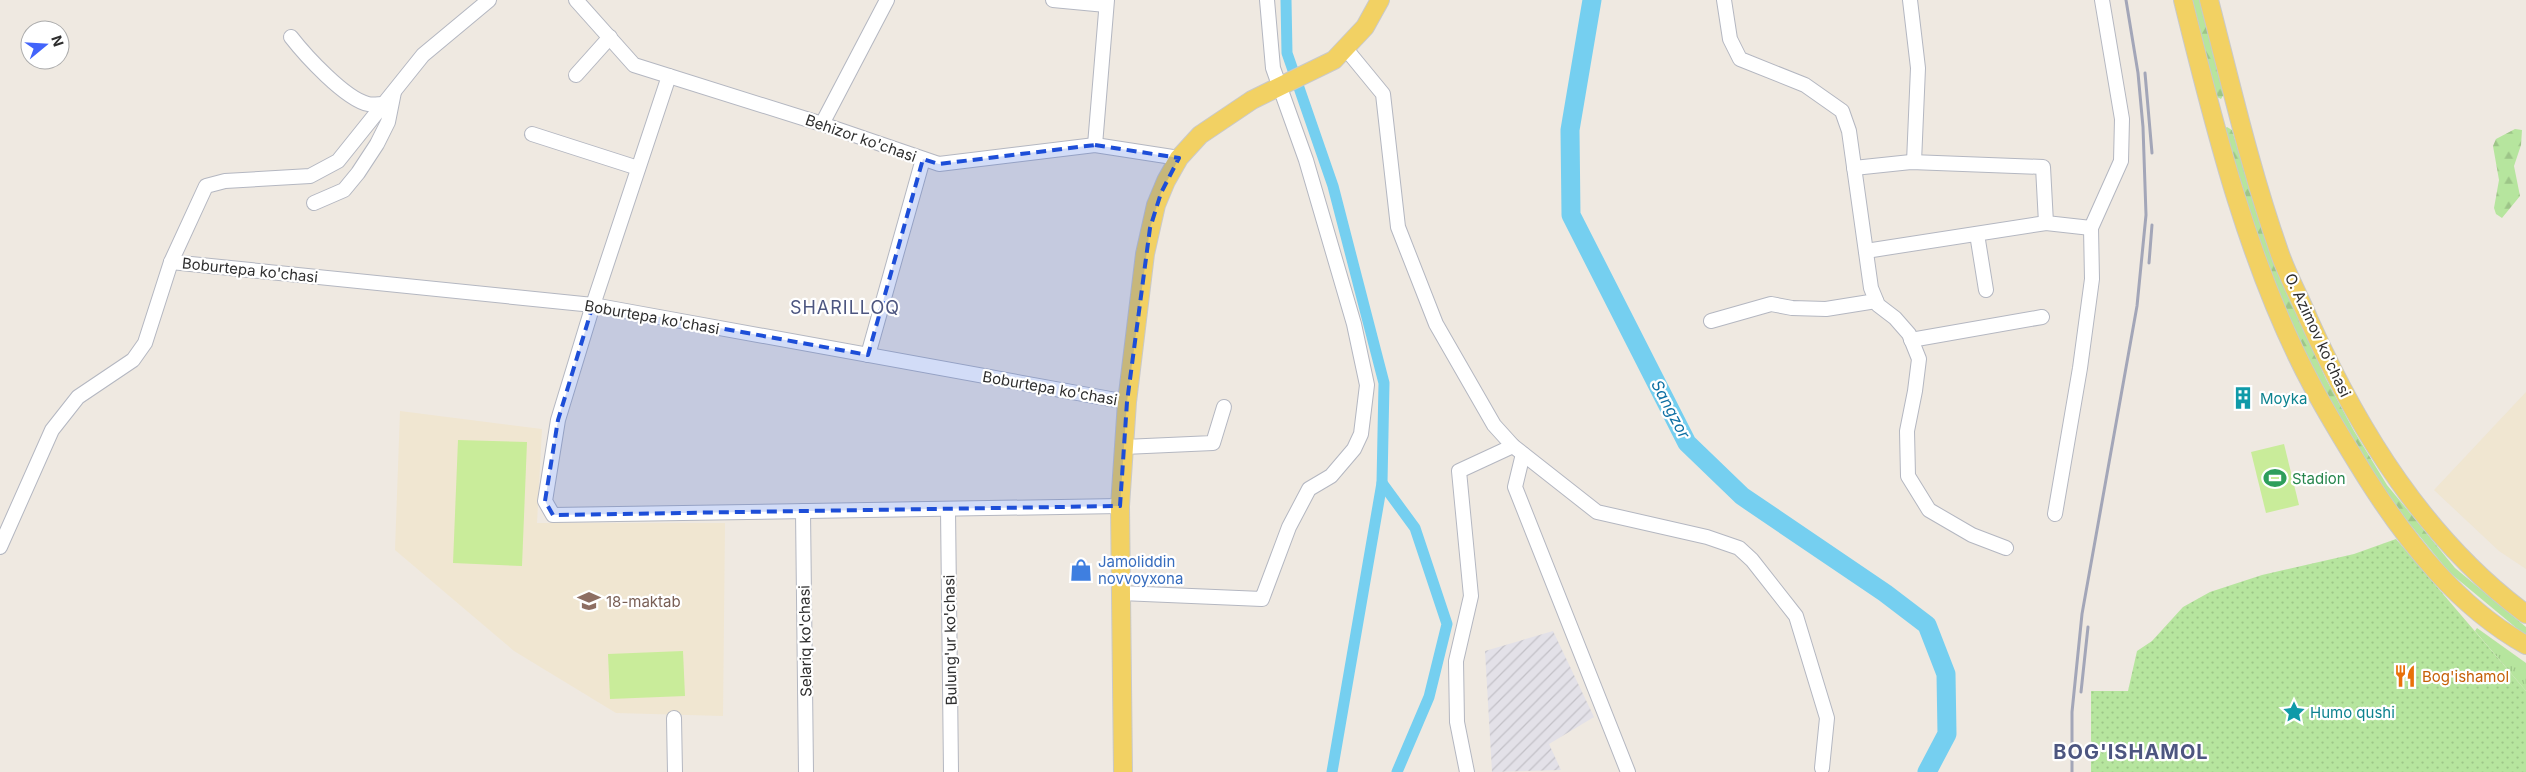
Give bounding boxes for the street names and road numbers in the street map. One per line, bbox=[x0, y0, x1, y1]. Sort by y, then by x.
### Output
street label: Behizor ko'chasi bbox=[803, 110, 919, 166]
street label: Boburtepa ko'chasi bbox=[181, 253, 319, 287]
street label: O. Azimov ko'chasi bbox=[2281, 270, 2355, 400]
street label: Boburtepa ko'chasi bbox=[583, 296, 721, 338]
street label: Boburtepa ko'chasi bbox=[981, 367, 1119, 409]
street label: Bulung'ur ko'chasi bbox=[939, 574, 961, 706]
street label: Selariq ko'chasi bbox=[795, 585, 815, 697]

